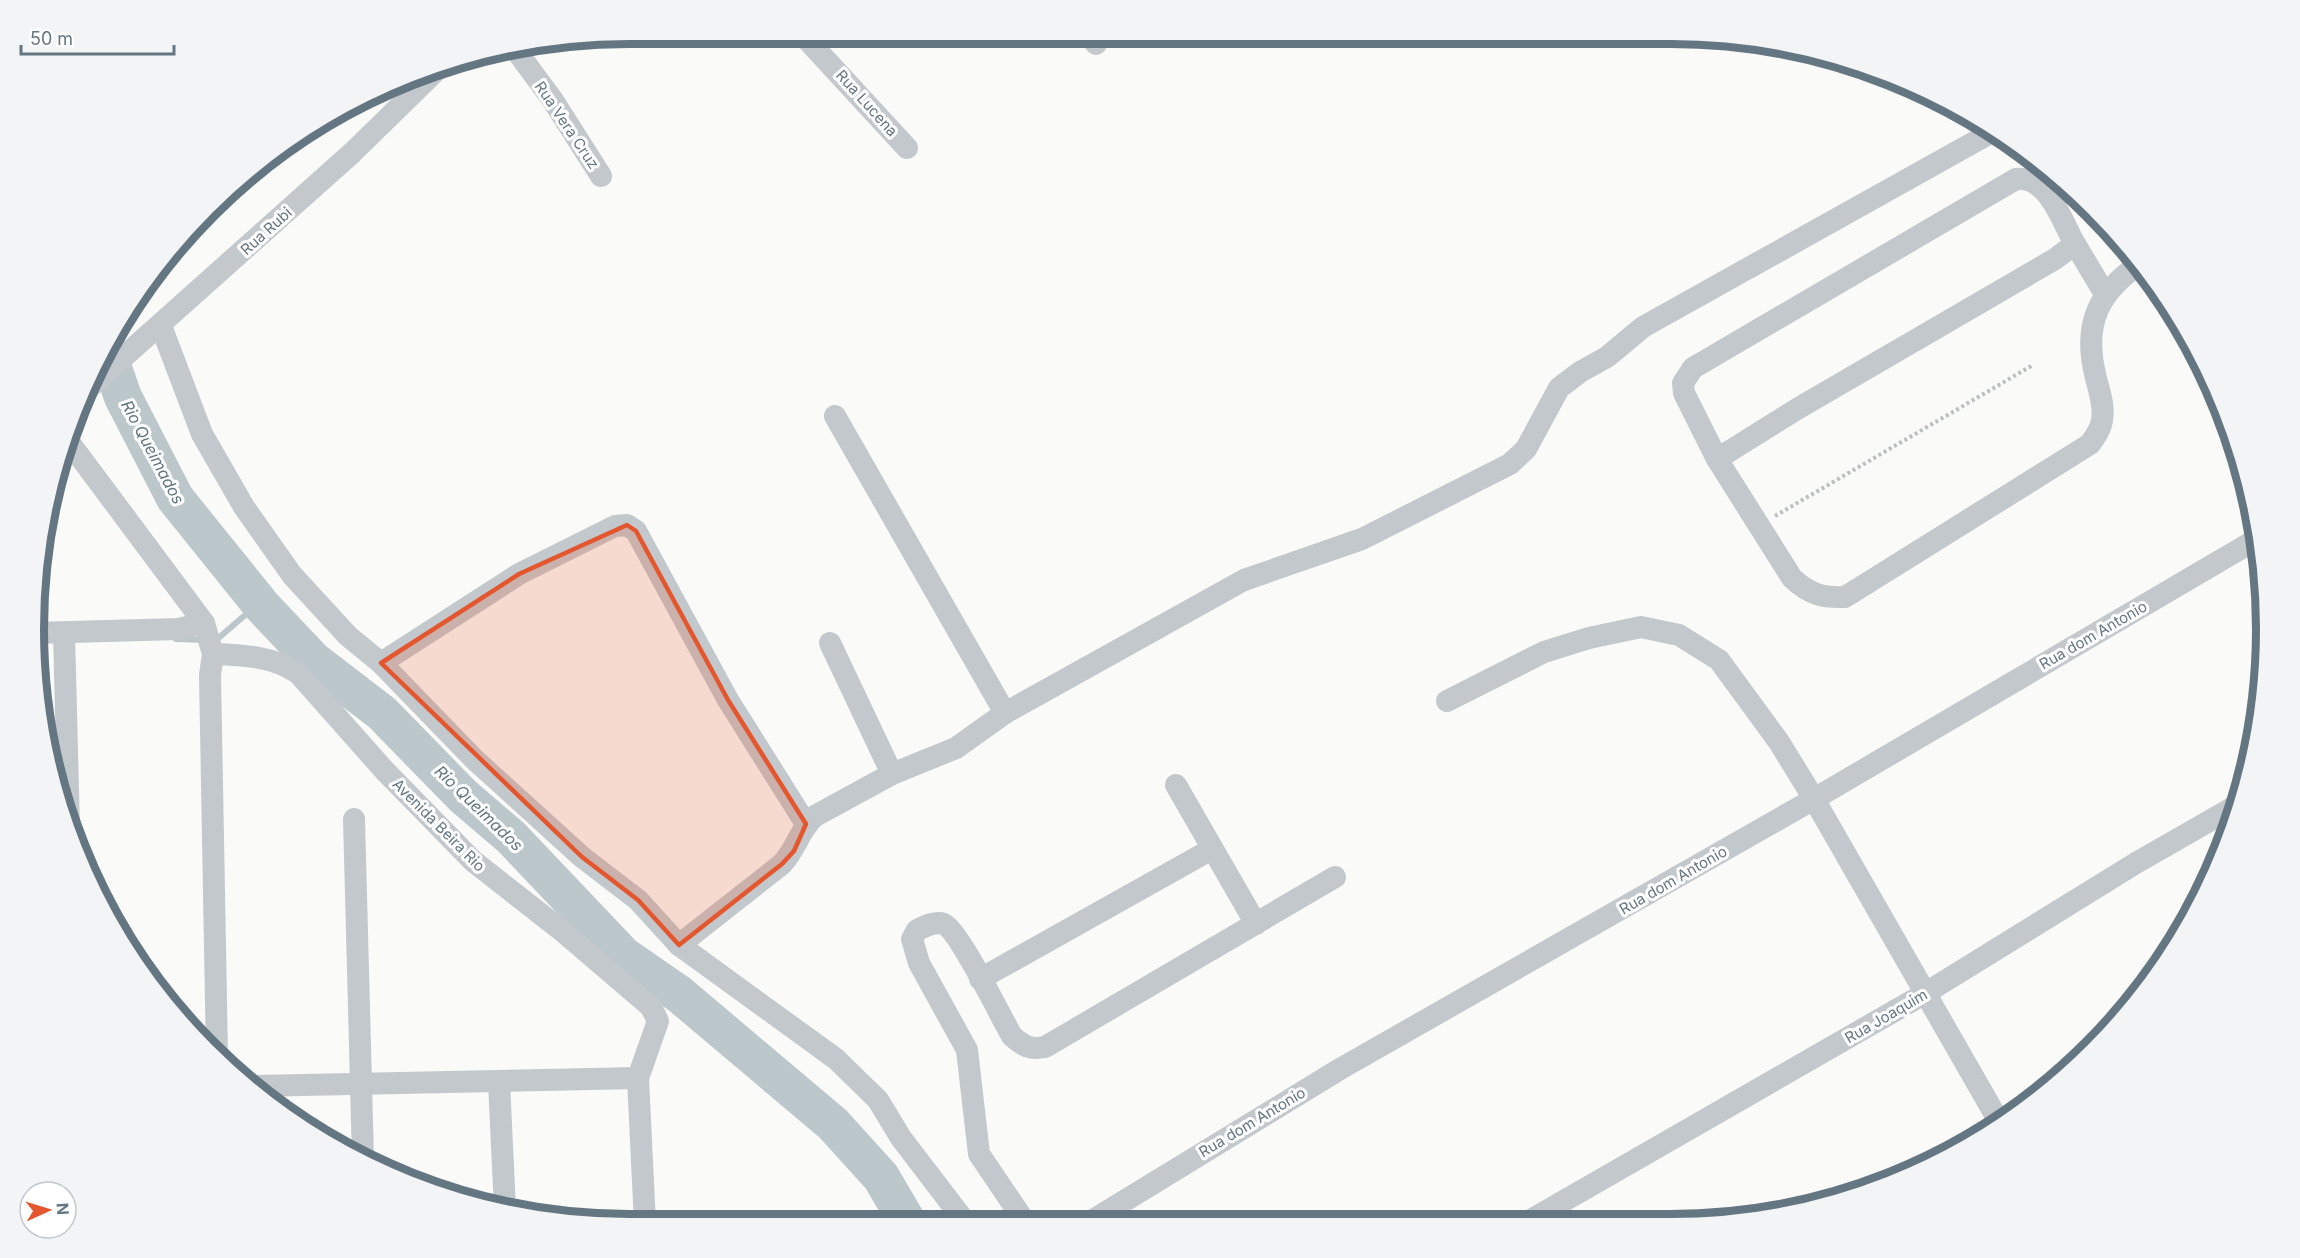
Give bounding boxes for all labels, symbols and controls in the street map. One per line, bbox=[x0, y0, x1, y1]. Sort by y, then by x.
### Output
scale bar bbox=[21, 18, 174, 56]
text: 50 m bbox=[30, 28, 73, 49]
street label: Rua Lucena bbox=[832, 66, 902, 140]
street label: Rua Vera Cruz bbox=[531, 78, 603, 172]
street label: Rua Rubi bbox=[236, 203, 296, 259]
water label: Rio Queimados bbox=[117, 397, 189, 507]
street label: Rua dom Antonio bbox=[2036, 596, 2150, 674]
water label: Rio Queimados bbox=[431, 761, 527, 855]
street label: Avenida Beira Rio bbox=[389, 775, 489, 875]
street label: Rua dom Antonio bbox=[1616, 841, 1730, 919]
street label: Rua Joaquim bbox=[1841, 985, 1931, 1047]
street label: Rua dom Antonio bbox=[1195, 1083, 1309, 1161]
north arrow bbox=[18, 1180, 78, 1240]
text: N bbox=[53, 1202, 73, 1216]

